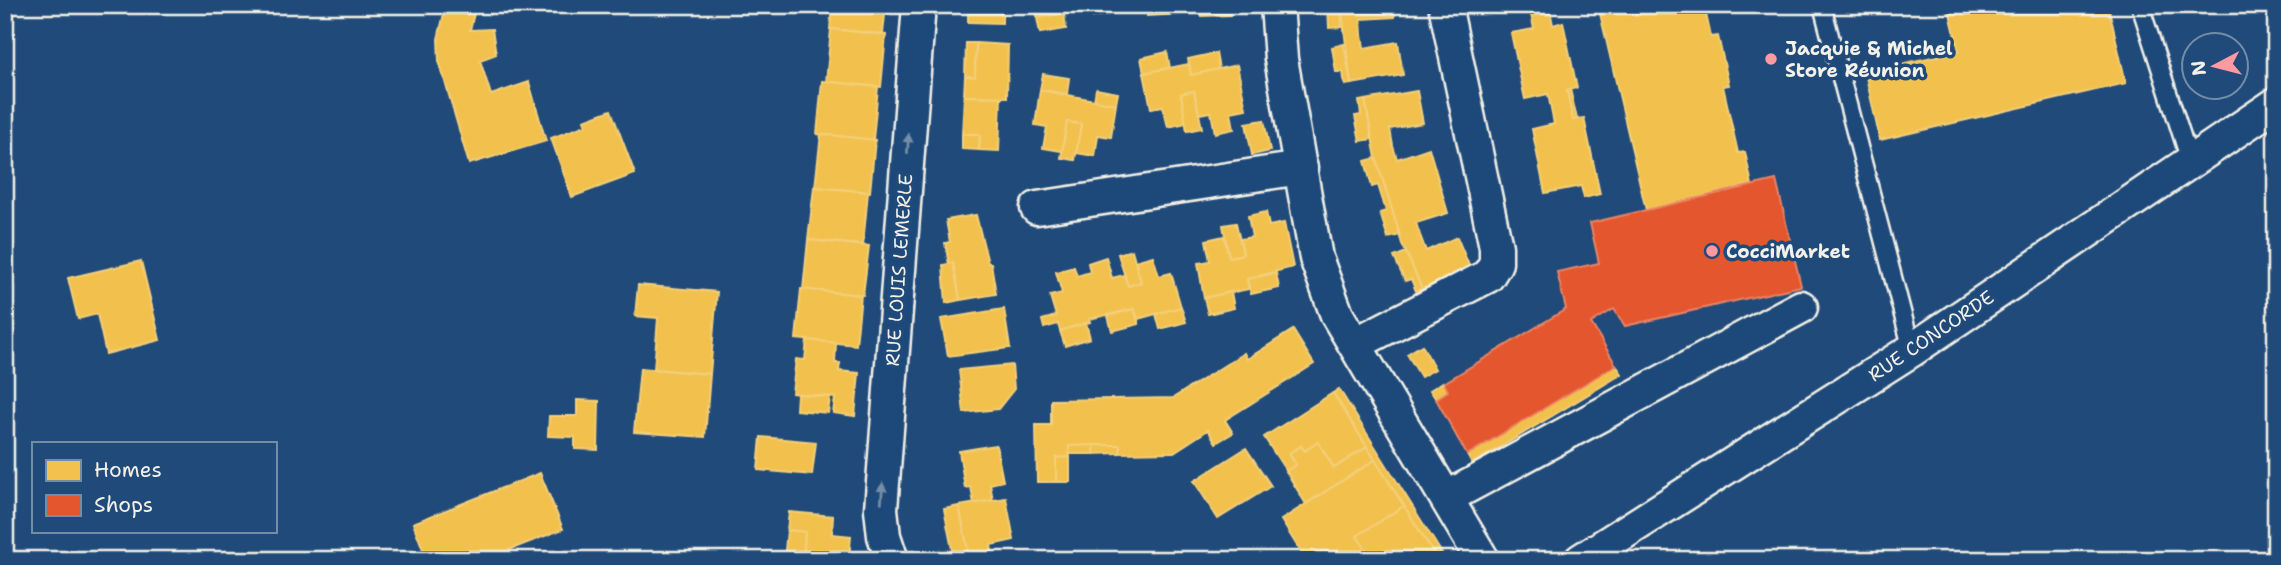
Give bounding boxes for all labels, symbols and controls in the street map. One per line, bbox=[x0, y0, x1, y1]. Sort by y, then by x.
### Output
north arrow bbox=[2180, 32, 2250, 102]
place label: Jacquie & Michel Store Réunion bbox=[1785, 36, 1953, 83]
marker: Jacquie & Michel Store Réunion bbox=[1763, 51, 1779, 67]
text: N bbox=[2185, 59, 2212, 77]
one-way arrow bbox=[903, 133, 914, 155]
street label: RUE LOUIS LEMERLE bbox=[880, 173, 918, 367]
place label: CocciMarket bbox=[1726, 239, 1850, 264]
marker: CocciMarket bbox=[1704, 243, 1720, 259]
street label: RUE CONCORDE bbox=[1863, 285, 1999, 387]
legend bbox=[32, 442, 276, 534]
text: Homes bbox=[94, 456, 162, 484]
one-way arrow bbox=[877, 482, 888, 504]
text: Shops bbox=[94, 491, 153, 519]

